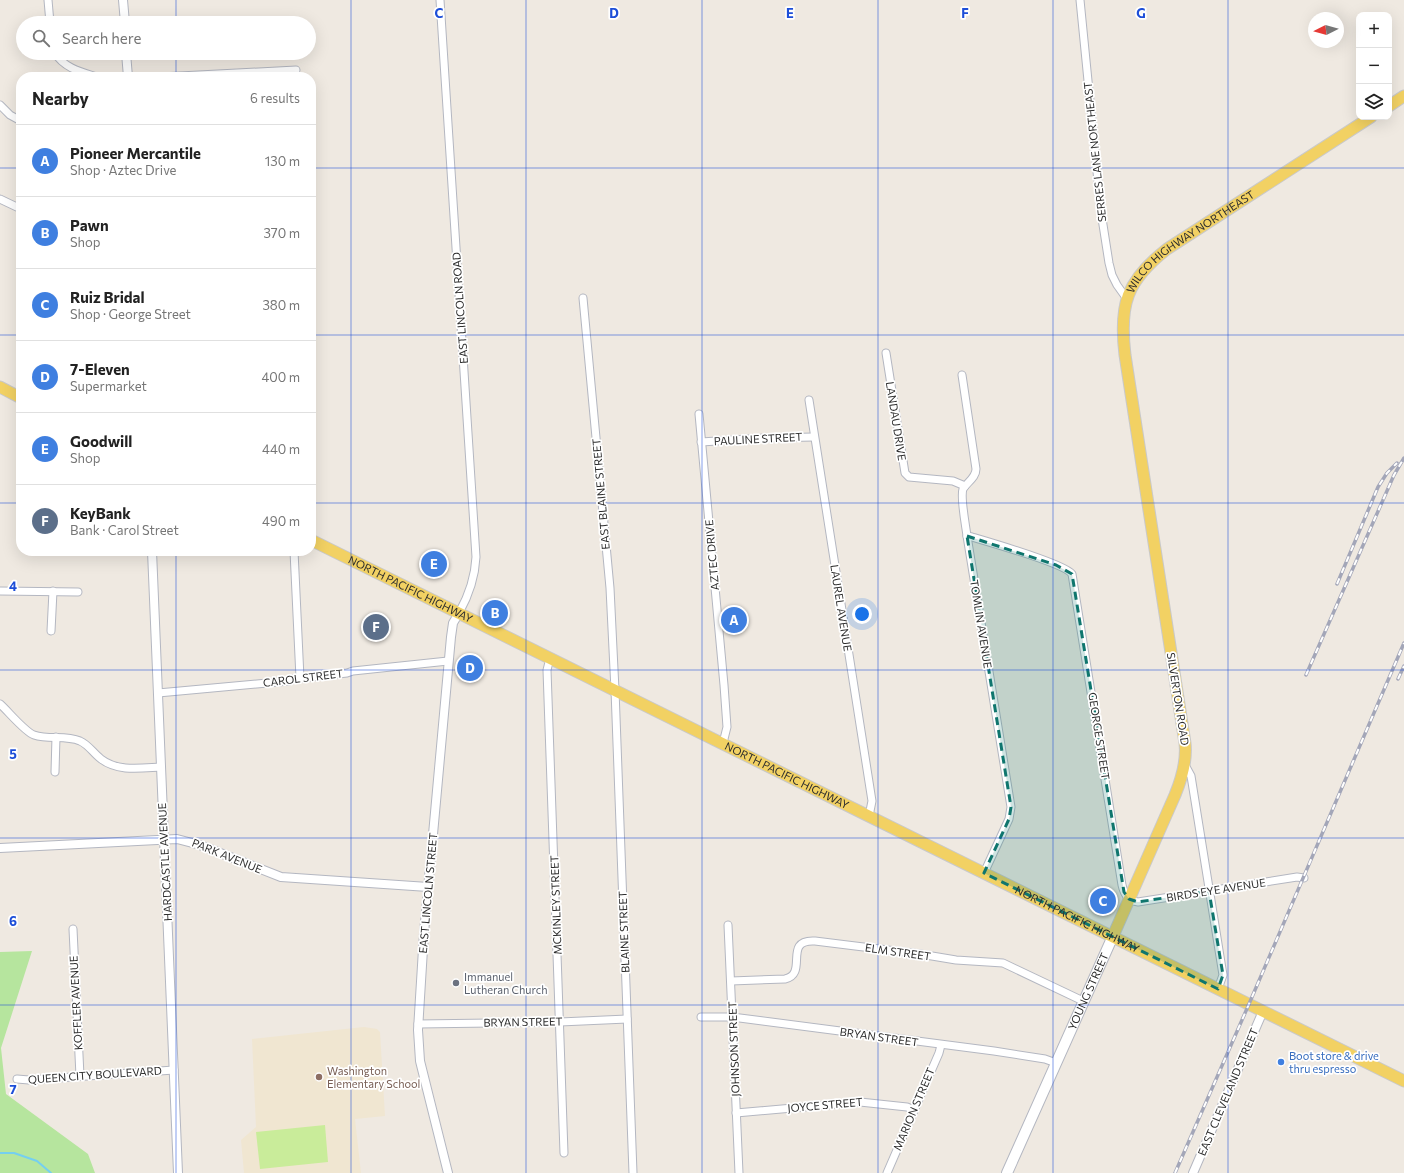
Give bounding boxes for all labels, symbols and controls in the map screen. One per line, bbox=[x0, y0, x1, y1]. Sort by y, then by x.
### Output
text: C bbox=[435, 5, 444, 21]
text: D bbox=[609, 5, 619, 21]
text: E bbox=[786, 5, 794, 21]
text: F bbox=[961, 5, 969, 21]
text: G bbox=[1136, 5, 1146, 21]
north arrow bbox=[1308, 12, 1344, 48]
map controls bbox=[1356, 12, 1392, 120]
button: + bbox=[1356, 12, 1392, 48]
search box bbox=[16, 16, 316, 60]
icon: search bbox=[30, 27, 52, 49]
text: Search here bbox=[62, 29, 141, 47]
button: − bbox=[1356, 48, 1392, 84]
street label: SERRES LANE NORTHEAST bbox=[1081, 81, 1108, 223]
button: layers bbox=[1356, 84, 1392, 120]
text: Nearby bbox=[32, 88, 89, 109]
text: 6 results bbox=[250, 90, 300, 106]
text: Pioneer Mercantile bbox=[70, 144, 201, 162]
text: A bbox=[40, 153, 50, 169]
text: 130 m bbox=[265, 153, 300, 169]
text: Shop · Aztec Drive bbox=[70, 162, 176, 178]
street label: WILCO HIGHWAY NORTHEAST bbox=[1123, 187, 1256, 295]
text: Pawn bbox=[70, 216, 109, 234]
text: B bbox=[41, 225, 49, 241]
text: 370 m bbox=[263, 225, 300, 241]
text: Shop bbox=[70, 234, 101, 250]
street label: EAST LINCOLN ROAD bbox=[449, 252, 470, 364]
text: Ruiz Bridal bbox=[70, 288, 145, 306]
text: C bbox=[41, 297, 49, 313]
text: 380 m bbox=[262, 297, 300, 313]
text: Shop · George Street bbox=[70, 306, 191, 322]
text: 7-Eleven bbox=[70, 360, 130, 378]
text: D bbox=[40, 369, 50, 385]
text: 400 m bbox=[261, 369, 300, 385]
text: Supermarket bbox=[70, 378, 147, 394]
street label: LANDAU DRIVE bbox=[884, 380, 909, 461]
street label: PAULINE STREET bbox=[713, 430, 803, 447]
text: Goodwill bbox=[70, 432, 132, 450]
street label: EAST BLAINE STREET bbox=[589, 438, 612, 550]
text: E bbox=[41, 441, 49, 457]
text: 440 m bbox=[262, 441, 300, 457]
text: Shop bbox=[70, 450, 101, 466]
text: KeyBank bbox=[70, 504, 131, 522]
text: F bbox=[41, 513, 49, 529]
text: 490 m bbox=[262, 513, 300, 529]
street label: AZTEC DRIVE bbox=[702, 519, 721, 591]
text: Bank · Carol Street bbox=[70, 522, 179, 538]
pin: E bbox=[421, 549, 447, 579]
street label: NORTH PACIFIC HIGHWAY bbox=[346, 553, 475, 625]
street label: LAUREL AVENUE bbox=[828, 564, 855, 652]
text: 4 bbox=[9, 578, 17, 594]
street label: TOMLIN AVENUE bbox=[968, 579, 995, 669]
pin: B bbox=[482, 598, 508, 628]
your location bbox=[852, 604, 872, 624]
pin: A bbox=[721, 605, 747, 635]
pin: F bbox=[363, 612, 389, 642]
street label: SILVERTON ROAD bbox=[1165, 652, 1192, 746]
pin: D bbox=[457, 653, 483, 683]
street label: CAROL STREET bbox=[262, 666, 344, 689]
street label: GEORGE STREET bbox=[1086, 691, 1113, 781]
street label: NORTH PACIFIC HIGHWAY bbox=[723, 739, 851, 811]
text: 5 bbox=[9, 746, 17, 762]
street label: HARDCASTLE AVENUE bbox=[155, 803, 174, 922]
street label: EAST LINCOLN STREET bbox=[416, 832, 439, 954]
street label: PARK AVENUE bbox=[190, 836, 264, 876]
street label: MCKINLEY STREET bbox=[547, 855, 564, 955]
street label: BIRDS EYE AVENUE bbox=[1165, 875, 1266, 904]
street label: NORTH PACIFIC HIGHWAY bbox=[1013, 883, 1141, 955]
pin: C bbox=[1090, 886, 1116, 916]
street label: BLAINE STREET bbox=[616, 891, 631, 973]
text: 6 bbox=[9, 913, 17, 929]
street label: ELM STREET bbox=[864, 940, 932, 963]
street label: YOUNG STREET bbox=[1065, 951, 1111, 1032]
street label: KOFFLER AVENUE bbox=[67, 955, 84, 1051]
place label: Immanuel Lutheran Church bbox=[464, 970, 547, 996]
marker: Immanuel Lutheran Church bbox=[451, 978, 461, 988]
street label: JOHNSON STREET bbox=[725, 1001, 743, 1097]
street label: BRYAN STREET bbox=[483, 1014, 563, 1029]
street label: BRYAN STREET bbox=[839, 1025, 919, 1048]
street label: EAST CLEVELAND STREET bbox=[1195, 1026, 1260, 1158]
place label: Boot store & drive thru espresso bbox=[1289, 1049, 1379, 1075]
marker: Boot store & drive thru espresso bbox=[1276, 1057, 1286, 1067]
street label: QUEEN CITY BOULEVARD bbox=[28, 1063, 162, 1086]
place label: Washington Elementary School bbox=[327, 1064, 420, 1090]
street label: MARION STREET bbox=[890, 1065, 937, 1152]
marker: Washington Elementary School bbox=[314, 1072, 324, 1082]
text: 7 bbox=[9, 1081, 17, 1097]
street label: JOYCE STREET bbox=[787, 1095, 863, 1115]

